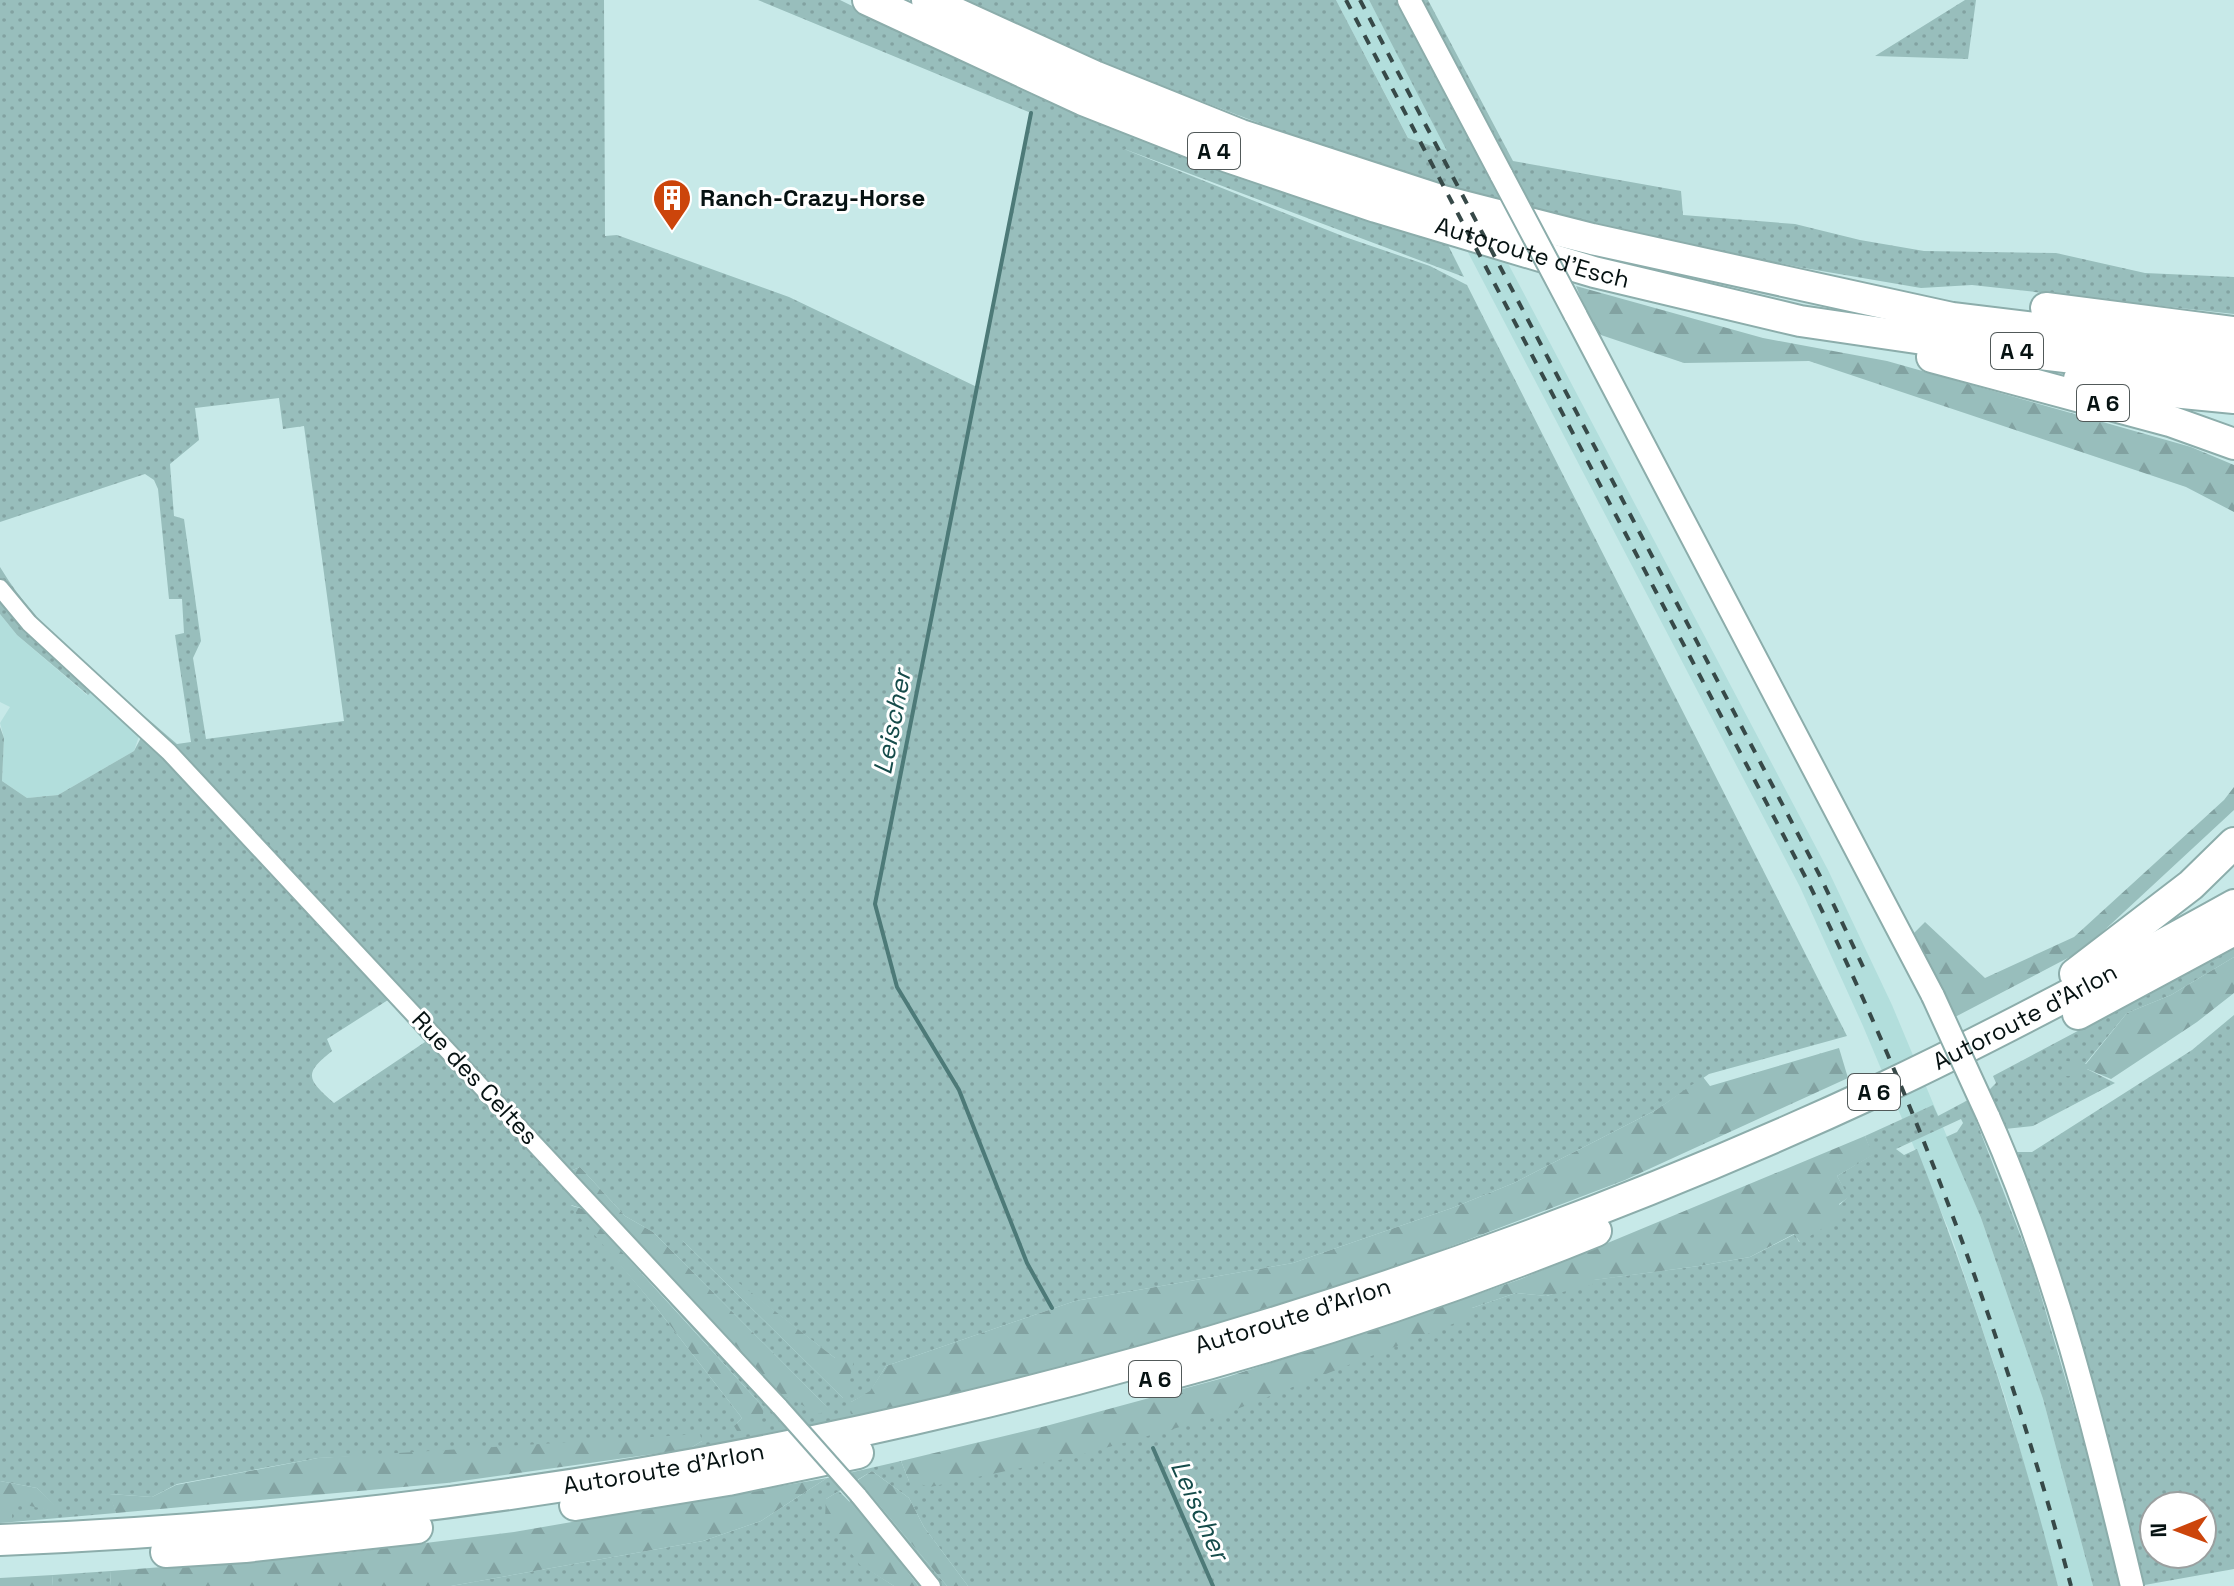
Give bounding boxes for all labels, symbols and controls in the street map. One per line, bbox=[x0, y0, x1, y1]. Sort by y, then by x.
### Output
road number: A 4 bbox=[1188, 133, 1240, 169]
building icon: Ranch-Crazy-Horse bbox=[651, 177, 693, 232]
place label: Ranch-Crazy-Horse bbox=[700, 182, 925, 213]
street label: Autoroute d'Esch bbox=[1431, 209, 1633, 295]
road number: A 4 bbox=[1991, 333, 2043, 369]
road number: A 6 bbox=[2077, 385, 2129, 421]
water label: Leischer bbox=[865, 663, 919, 777]
street label: Autoroute d'Arlon bbox=[1927, 956, 2122, 1077]
street label: Rue des Celtes bbox=[405, 1004, 545, 1151]
road number: A 6 bbox=[1848, 1074, 1900, 1110]
street label: Autoroute d'Arlon bbox=[1191, 1270, 1395, 1360]
road number: A 6 bbox=[1129, 1361, 1181, 1397]
street label: Autoroute d'Arlon bbox=[561, 1435, 767, 1501]
water label: Leischer bbox=[1163, 1455, 1238, 1568]
north arrow bbox=[2138, 1490, 2218, 1570]
text: N bbox=[2144, 1523, 2172, 1538]

